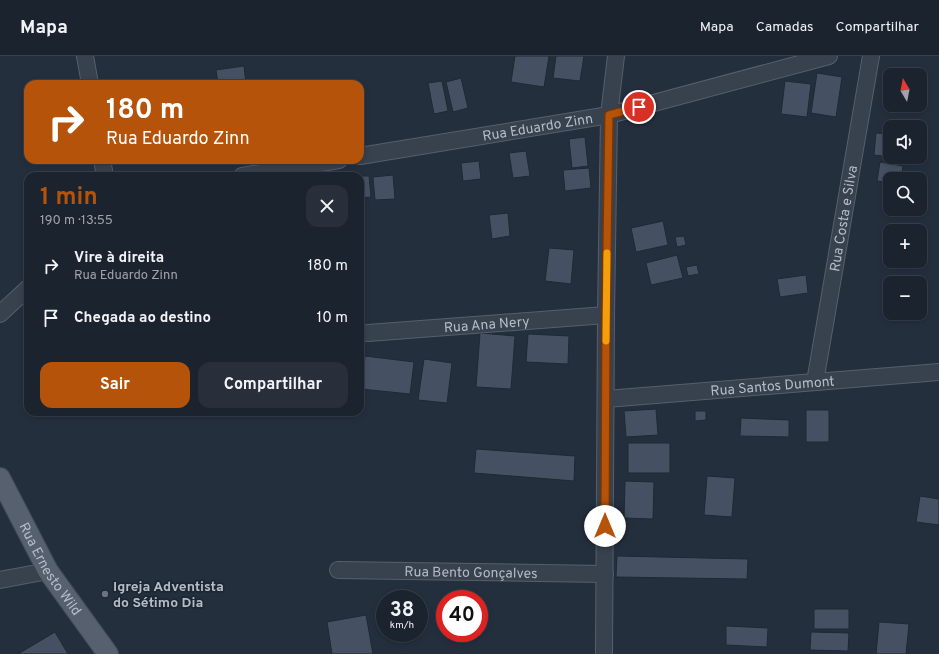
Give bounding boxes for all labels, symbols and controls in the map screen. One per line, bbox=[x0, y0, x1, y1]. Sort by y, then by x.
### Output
text: Mapa bbox=[20, 16, 68, 40]
text: Mapa bbox=[700, 19, 734, 36]
text: Camadas bbox=[756, 19, 814, 36]
text: Compartilhar bbox=[836, 19, 919, 36]
north arrow bbox=[883, 68, 927, 112]
map controls bbox=[883, 68, 927, 320]
pin bbox=[622, 90, 656, 124]
text: 180 m bbox=[106, 93, 184, 129]
icon: right bbox=[40, 96, 92, 148]
icon: arrive bbox=[628, 96, 650, 118]
street label: Rua Eduardo Zinn bbox=[481, 111, 594, 146]
button: sound bbox=[883, 120, 927, 164]
text: Rua Eduardo Zinn bbox=[106, 128, 250, 151]
street label: Rua Costa e Silva bbox=[827, 164, 862, 273]
button: search bbox=[883, 172, 927, 216]
text: 1 min bbox=[40, 183, 98, 213]
button: close bbox=[306, 185, 348, 227]
text: 190 m · 13:55 bbox=[40, 213, 113, 229]
button: + bbox=[883, 224, 927, 268]
text: Vire à direita bbox=[74, 249, 164, 268]
icon: right bbox=[40, 255, 62, 277]
text: 180 m bbox=[308, 257, 348, 276]
text: Rua Eduardo Zinn bbox=[74, 268, 178, 284]
button: − bbox=[883, 276, 927, 320]
icon: arrive bbox=[40, 307, 62, 329]
text: Chegada ao destino bbox=[74, 309, 211, 328]
text: 10 m bbox=[317, 309, 348, 328]
street label: Rua Ana Nery bbox=[443, 314, 530, 337]
button: Sair bbox=[40, 362, 190, 408]
button: Compartilhar bbox=[198, 362, 348, 408]
street label: Rua Santos Dumont bbox=[710, 373, 835, 401]
position arrow bbox=[584, 505, 626, 547]
street label: Rua Ernesto Wild bbox=[14, 520, 84, 619]
street label: Rua Bento Gonçalves bbox=[404, 564, 538, 583]
place label: Igreja Adventista do Sétimo Dia bbox=[113, 579, 224, 612]
marker: Igreja Adventista do Sétimo Dia bbox=[100, 589, 110, 599]
speed limit sign: 40 bbox=[436, 590, 488, 642]
text: 38 bbox=[390, 598, 414, 624]
text: km/h bbox=[390, 619, 414, 632]

